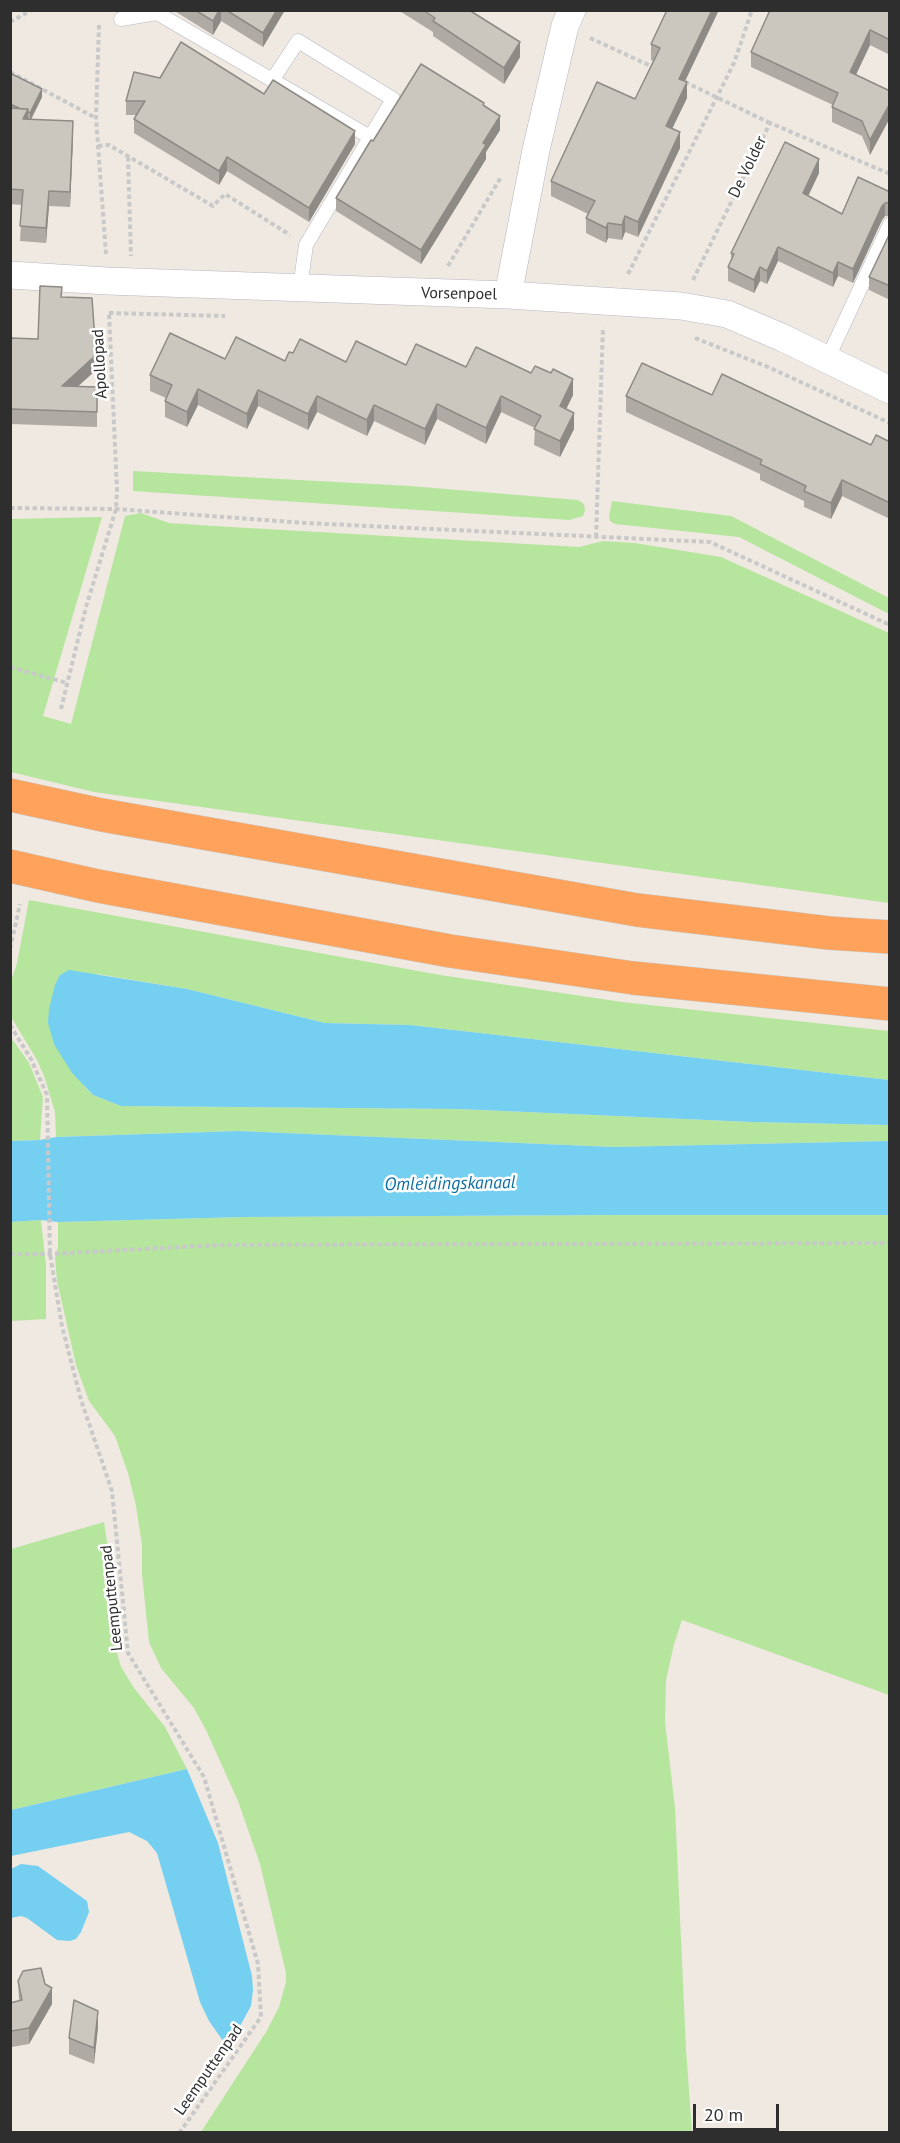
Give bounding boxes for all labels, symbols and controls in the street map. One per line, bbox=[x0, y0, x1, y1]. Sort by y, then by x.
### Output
street label: De Volder bbox=[725, 133, 771, 201]
street label: Vorsenpoel bbox=[421, 284, 497, 304]
street label: Apollopad bbox=[89, 329, 111, 399]
water label: Omleidingskanaal bbox=[384, 1172, 516, 1196]
street label: Leemputtenpad bbox=[97, 1544, 127, 1652]
street label: Leemputtenpad bbox=[171, 2021, 247, 2119]
scale bar bbox=[696, 2092, 782, 2130]
text: 20 m bbox=[704, 2103, 743, 2126]

